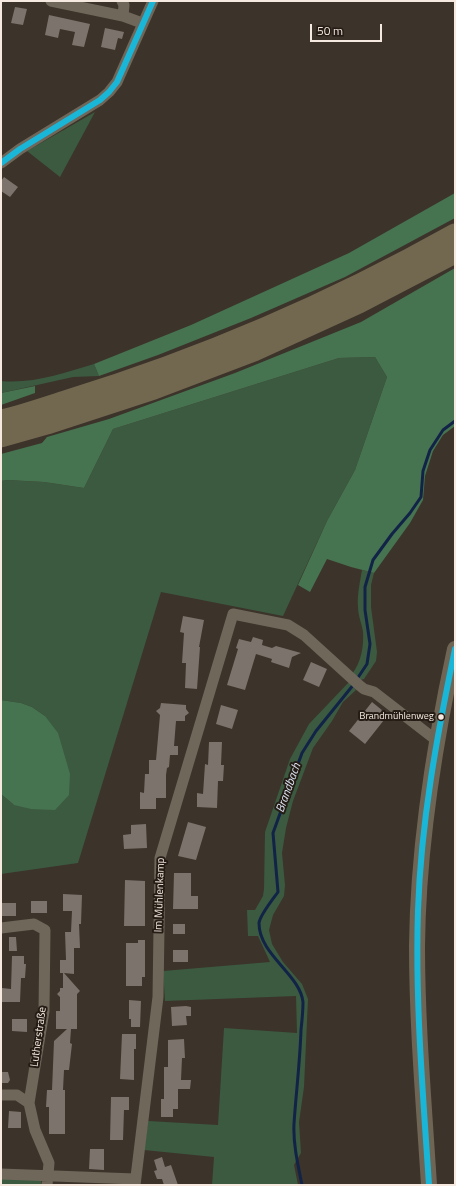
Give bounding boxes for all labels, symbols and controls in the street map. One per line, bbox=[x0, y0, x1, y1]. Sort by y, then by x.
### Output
scale bar bbox=[312, 16, 384, 42]
text: 50 m bbox=[317, 21, 343, 40]
place label: Brandmühlenweg bbox=[359, 711, 434, 723]
marker: Brandmühlenweg bbox=[436, 712, 446, 722]
water label: Brandbach bbox=[273, 761, 305, 815]
street label: Im Mühlenkamp bbox=[152, 857, 168, 933]
street label: Lutherstraße bbox=[28, 1006, 50, 1068]

